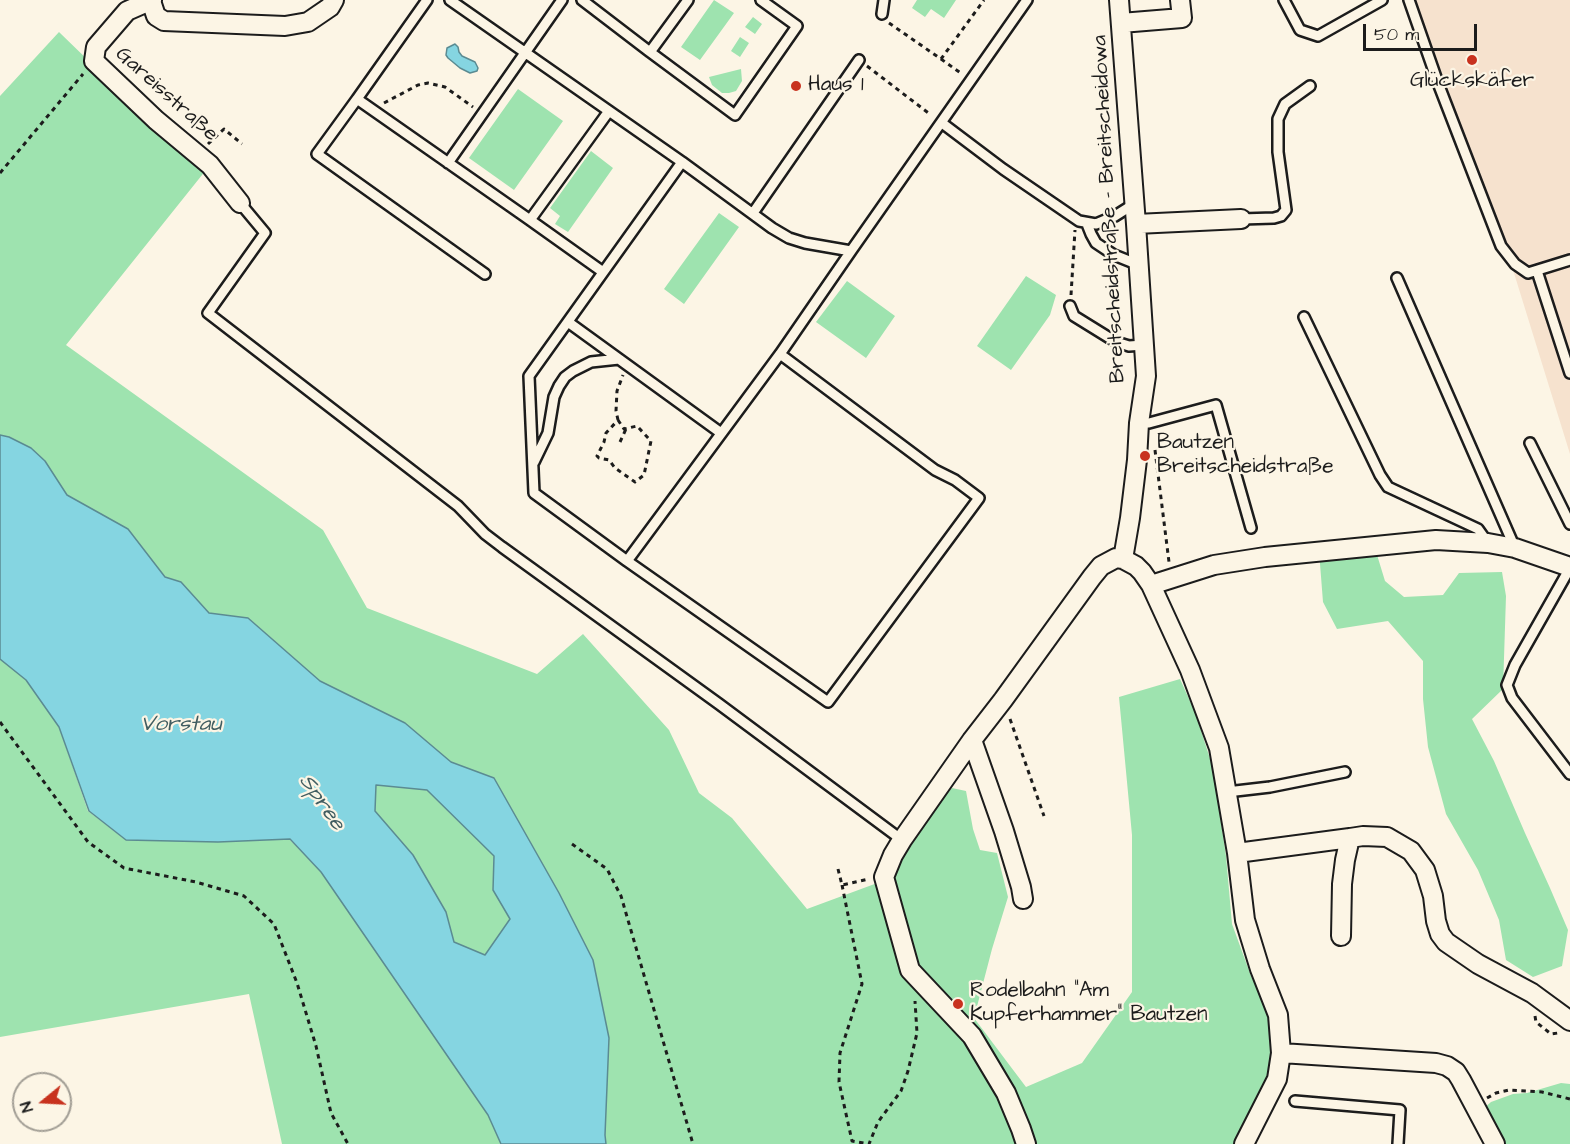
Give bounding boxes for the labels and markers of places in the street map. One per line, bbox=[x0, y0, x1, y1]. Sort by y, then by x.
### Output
marker: Glückskäfer bbox=[1465, 53, 1479, 67]
place label: Glückskäfer bbox=[1410, 69, 1534, 95]
place label: Haus 1 bbox=[808, 73, 864, 99]
marker: Haus 1 bbox=[789, 79, 803, 93]
place label: Bautzen Breitscheidstraße bbox=[1157, 431, 1334, 481]
marker: Bautzen Breitscheidstraße bbox=[1138, 449, 1152, 463]
place label: Rodelbahn "Am Kupferhammer" Bautzen bbox=[970, 979, 1208, 1029]
marker: Rodelbahn "Am Kupferhammer" Bautzen bbox=[951, 997, 965, 1011]

